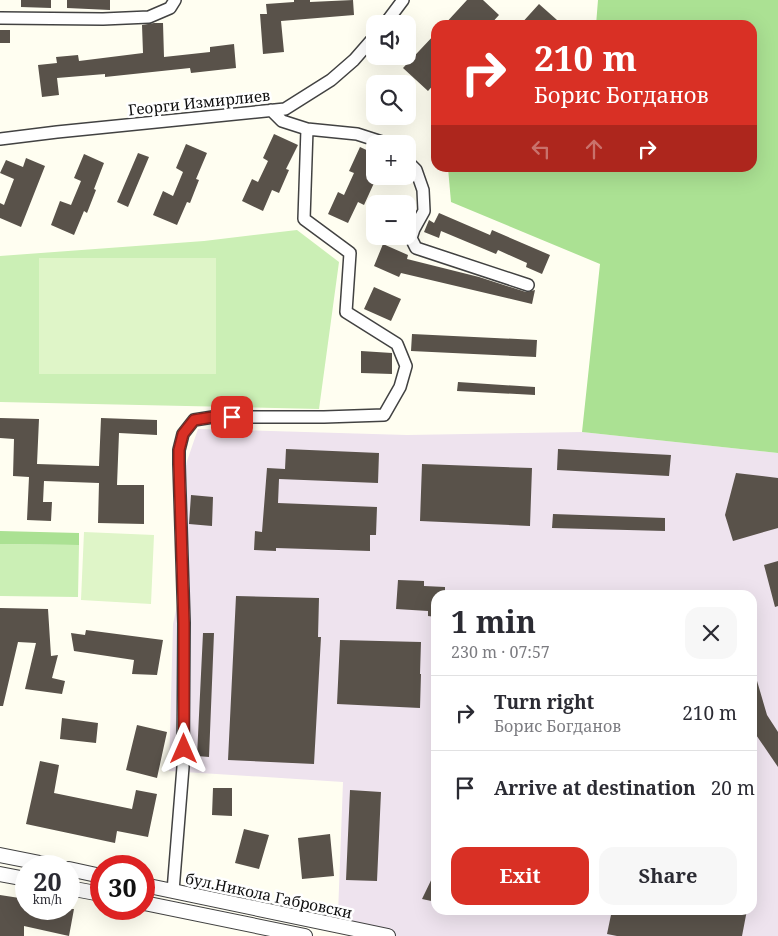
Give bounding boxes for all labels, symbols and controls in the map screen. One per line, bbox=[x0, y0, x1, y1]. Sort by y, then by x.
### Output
map controls bbox=[366, 15, 416, 245]
button: sound bbox=[366, 15, 416, 65]
text: 210 m bbox=[534, 34, 637, 81]
icon: right bbox=[451, 40, 516, 105]
button: search bbox=[366, 75, 416, 125]
text: Борис Богданов bbox=[534, 79, 709, 109]
street label: Георги Измирлиев bbox=[127, 85, 271, 119]
button: + bbox=[366, 135, 416, 185]
icon: left bbox=[527, 135, 555, 163]
icon: ahead bbox=[580, 135, 608, 163]
icon: right bbox=[633, 135, 661, 163]
button: − bbox=[366, 195, 416, 245]
pin bbox=[211, 396, 253, 438]
icon: arrive bbox=[218, 403, 246, 431]
text: 1 min bbox=[451, 601, 536, 642]
button: close bbox=[685, 607, 737, 659]
text: 230 m · 07:57 bbox=[451, 641, 550, 663]
text: Turn right bbox=[494, 689, 594, 715]
icon: right bbox=[451, 699, 479, 727]
text: 210 m bbox=[682, 700, 737, 726]
text: Борис Богданов bbox=[494, 715, 621, 737]
position arrow bbox=[157, 722, 209, 774]
icon: arrive bbox=[451, 774, 479, 802]
text: Arrive at destination bbox=[494, 775, 696, 801]
text: 20 m bbox=[711, 775, 755, 801]
button: Exit bbox=[451, 847, 589, 905]
button: Share bbox=[599, 847, 737, 905]
speed limit sign: 30 bbox=[90, 855, 155, 920]
text: 20 bbox=[33, 864, 62, 898]
street label: бул.Никола Габровски bbox=[184, 868, 354, 922]
text: km/h bbox=[33, 891, 62, 908]

